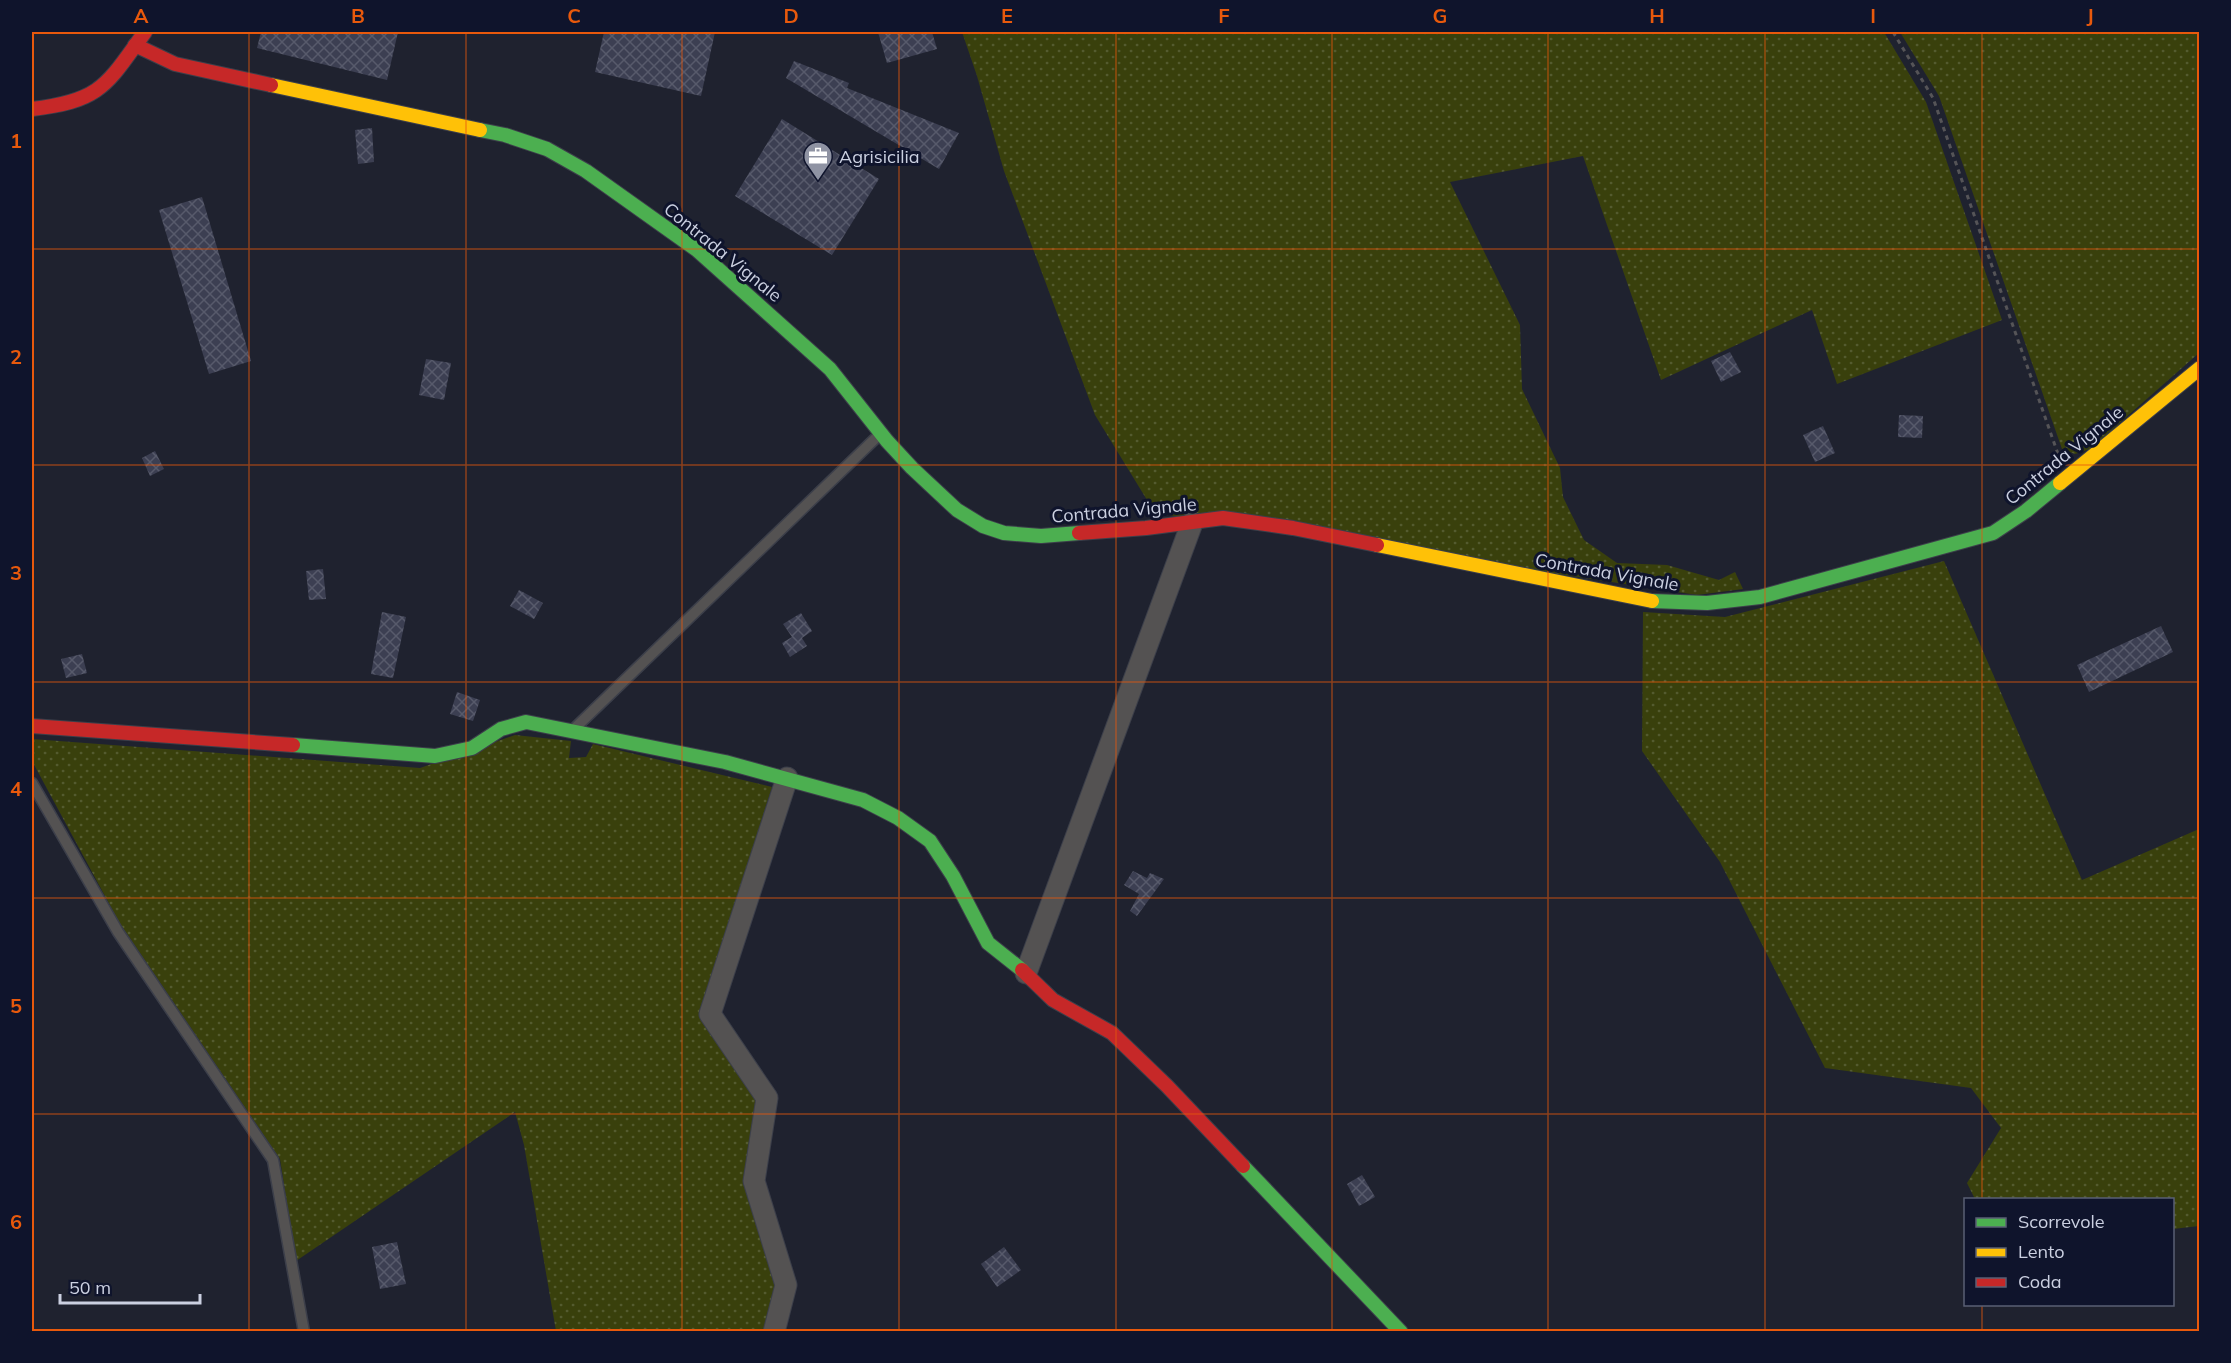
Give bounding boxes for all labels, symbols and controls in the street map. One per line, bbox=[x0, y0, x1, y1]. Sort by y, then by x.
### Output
text: A bbox=[134, 3, 149, 28]
text: B bbox=[351, 3, 365, 28]
text: C bbox=[567, 3, 581, 28]
text: D bbox=[783, 3, 799, 28]
text: E bbox=[1001, 3, 1013, 28]
text: F bbox=[1218, 3, 1230, 28]
text: G bbox=[1433, 3, 1447, 28]
text: H bbox=[1649, 3, 1665, 28]
text: I bbox=[1870, 3, 1876, 28]
text: J bbox=[2086, 3, 2094, 28]
text: 1 bbox=[10, 128, 22, 153]
office icon: Agrisicilia bbox=[802, 140, 834, 182]
place label: Agrisicilia bbox=[839, 145, 920, 168]
street label: Contrada Vignale bbox=[659, 197, 787, 307]
text: 2 bbox=[10, 344, 22, 369]
street label: Contrada Vignale bbox=[2000, 400, 2128, 510]
street label: Contrada Vignale bbox=[1051, 492, 1197, 528]
street label: Contrada Vignale bbox=[1533, 548, 1681, 596]
text: 3 bbox=[10, 560, 22, 585]
text: 4 bbox=[10, 776, 22, 801]
text: 5 bbox=[10, 993, 22, 1018]
legend bbox=[1964, 1198, 2174, 1306]
text: 6 bbox=[10, 1209, 22, 1234]
text: Scorrevole bbox=[2018, 1210, 2105, 1233]
text: Lento bbox=[2018, 1240, 2065, 1263]
scale bar bbox=[60, 1267, 200, 1305]
text: Coda bbox=[2018, 1270, 2062, 1293]
text: 50 m bbox=[69, 1276, 111, 1299]

